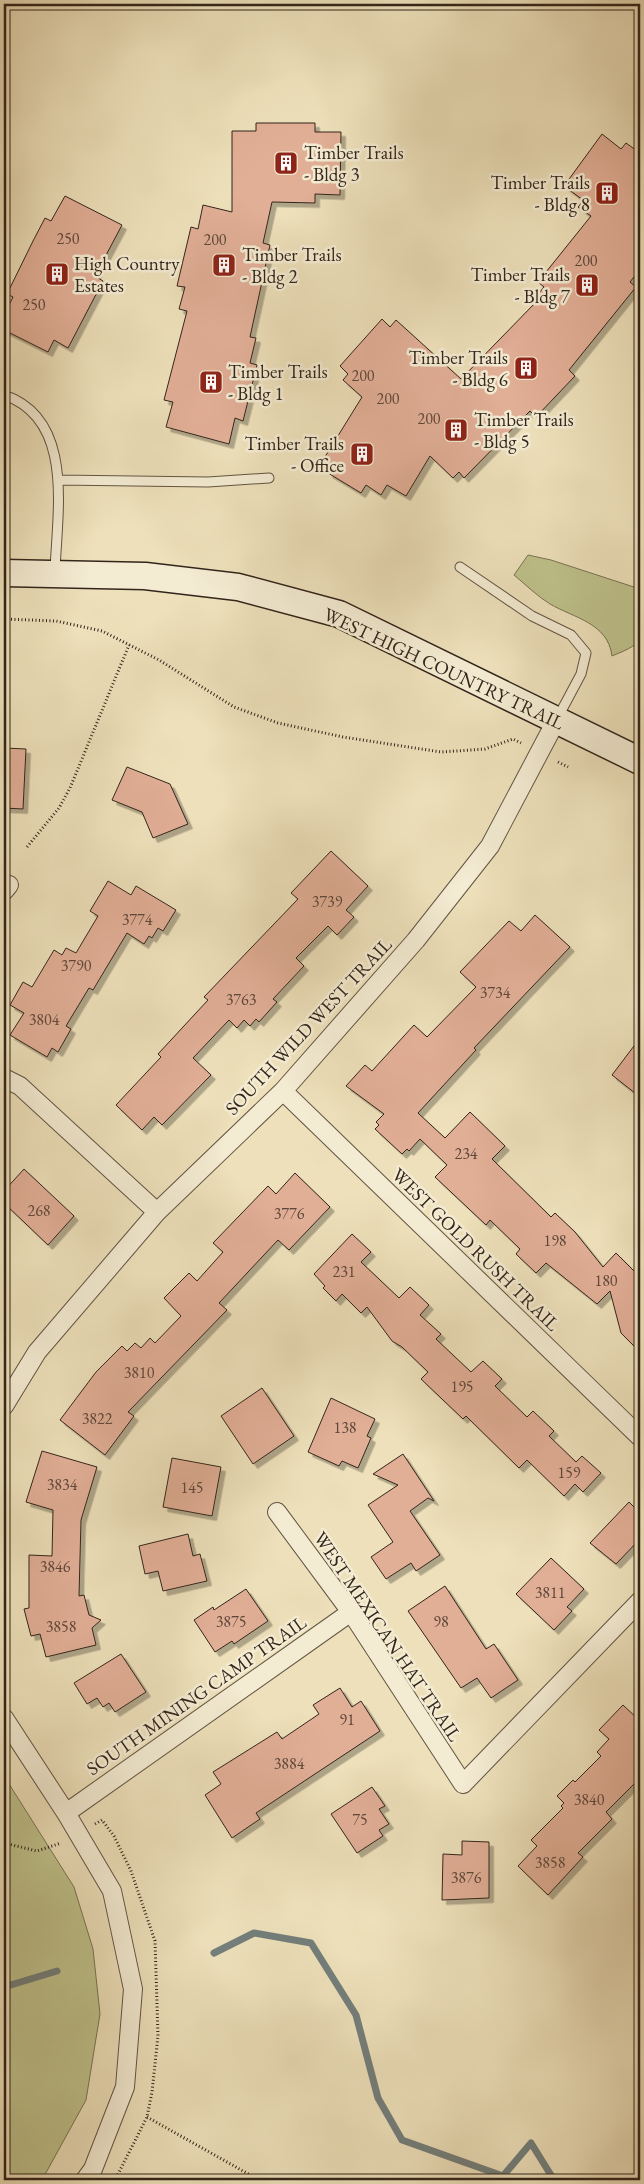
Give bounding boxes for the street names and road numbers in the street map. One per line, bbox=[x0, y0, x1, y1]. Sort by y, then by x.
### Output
street label: WEST HIGH COUNTRY TRAIL bbox=[319, 602, 568, 735]
street label: SOUTH WILD WEST TRAIL bbox=[220, 932, 397, 1120]
street label: WEST GOLD RUSH TRAIL bbox=[386, 1162, 565, 1336]
street label: WEST MEXICAN HAT TRAIL bbox=[308, 1527, 467, 1746]
street label: SOUTH MINING CAMP TRAIL bbox=[81, 1610, 311, 1781]

